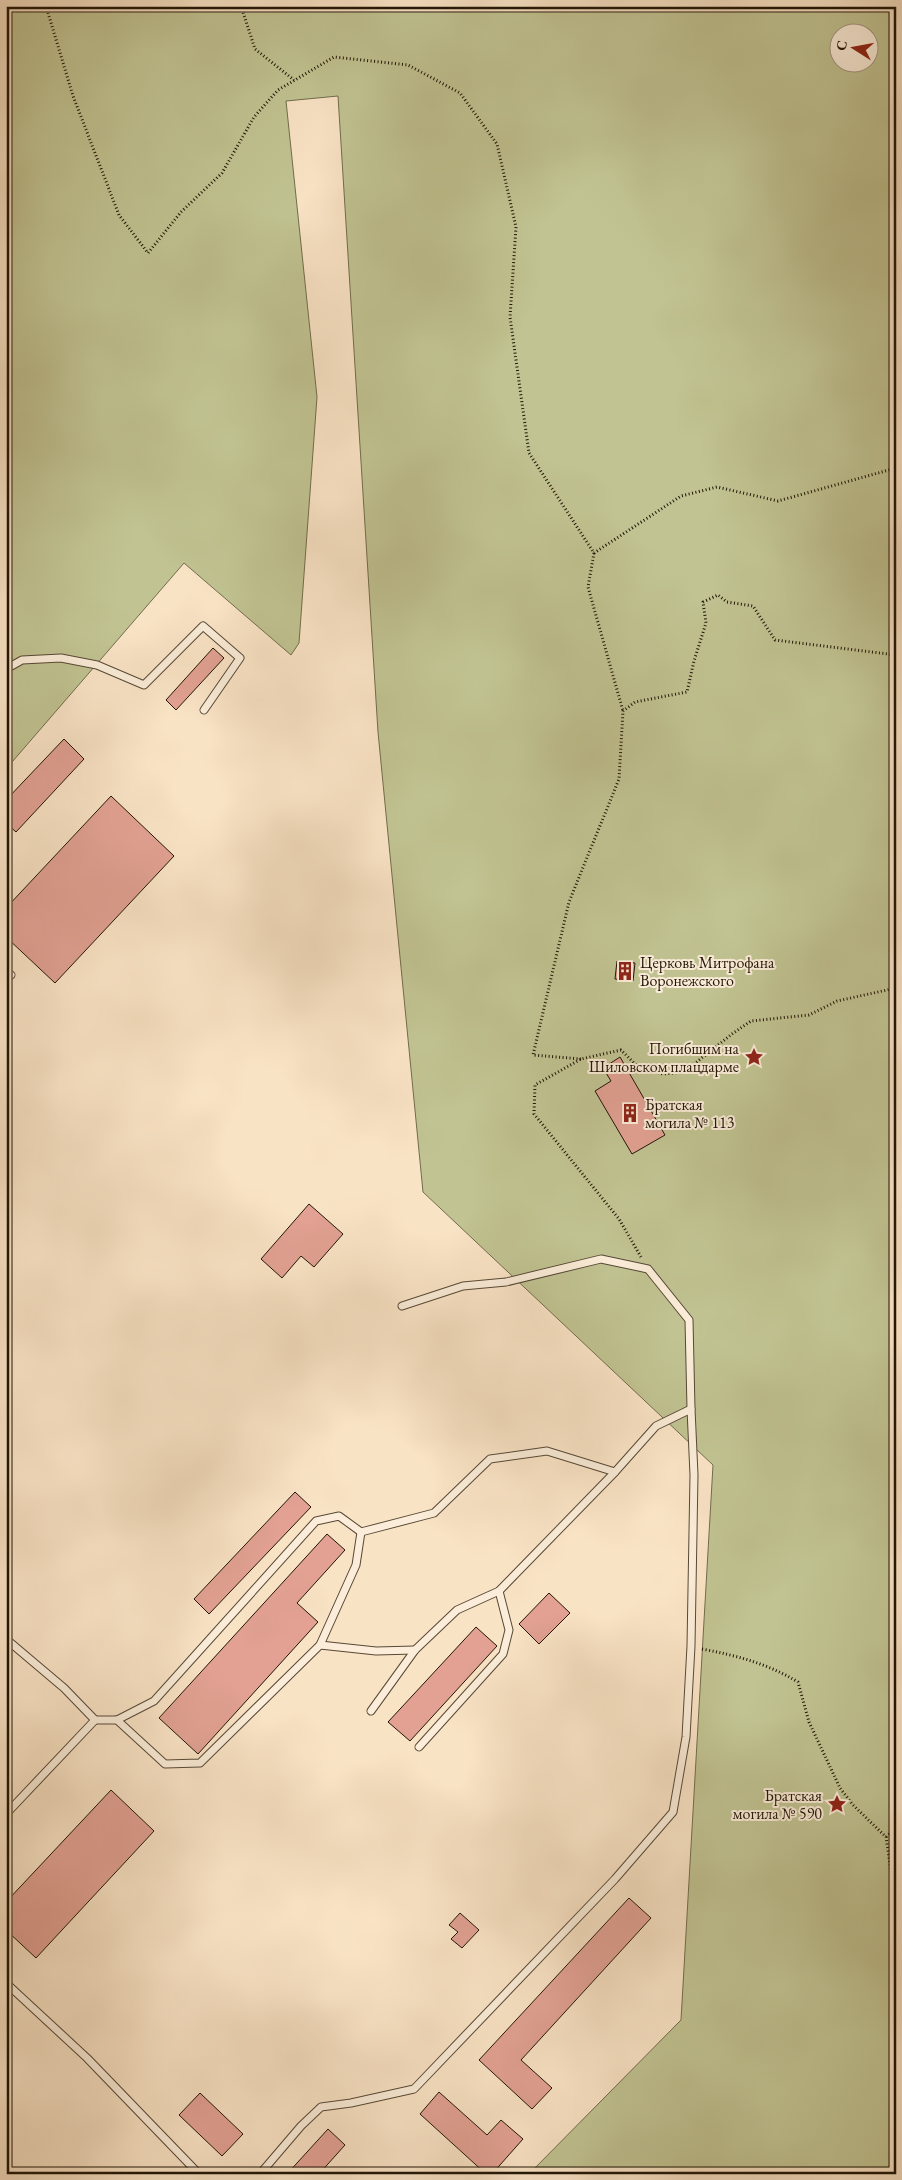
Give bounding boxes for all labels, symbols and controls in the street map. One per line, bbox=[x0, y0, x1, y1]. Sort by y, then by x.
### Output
north arrow bbox=[830, 22, 880, 72]
text: С bbox=[831, 39, 851, 52]
place label: Церковь Митрофана Воронежского bbox=[640, 952, 775, 991]
building icon: Церковь Митрофана Воронежского bbox=[614, 960, 636, 982]
place label: Погибшим на Шиловском плацдарме bbox=[589, 1038, 740, 1077]
place icon: Погибшим на Шиловском плацдарме bbox=[743, 1046, 765, 1068]
place label: Братская могила № 113 bbox=[645, 1094, 735, 1133]
building icon: Братская могила № 113 bbox=[619, 1102, 641, 1124]
place label: Братская могила № 590 bbox=[733, 1785, 822, 1824]
place icon: Братская могила № 590 bbox=[826, 1793, 848, 1815]

